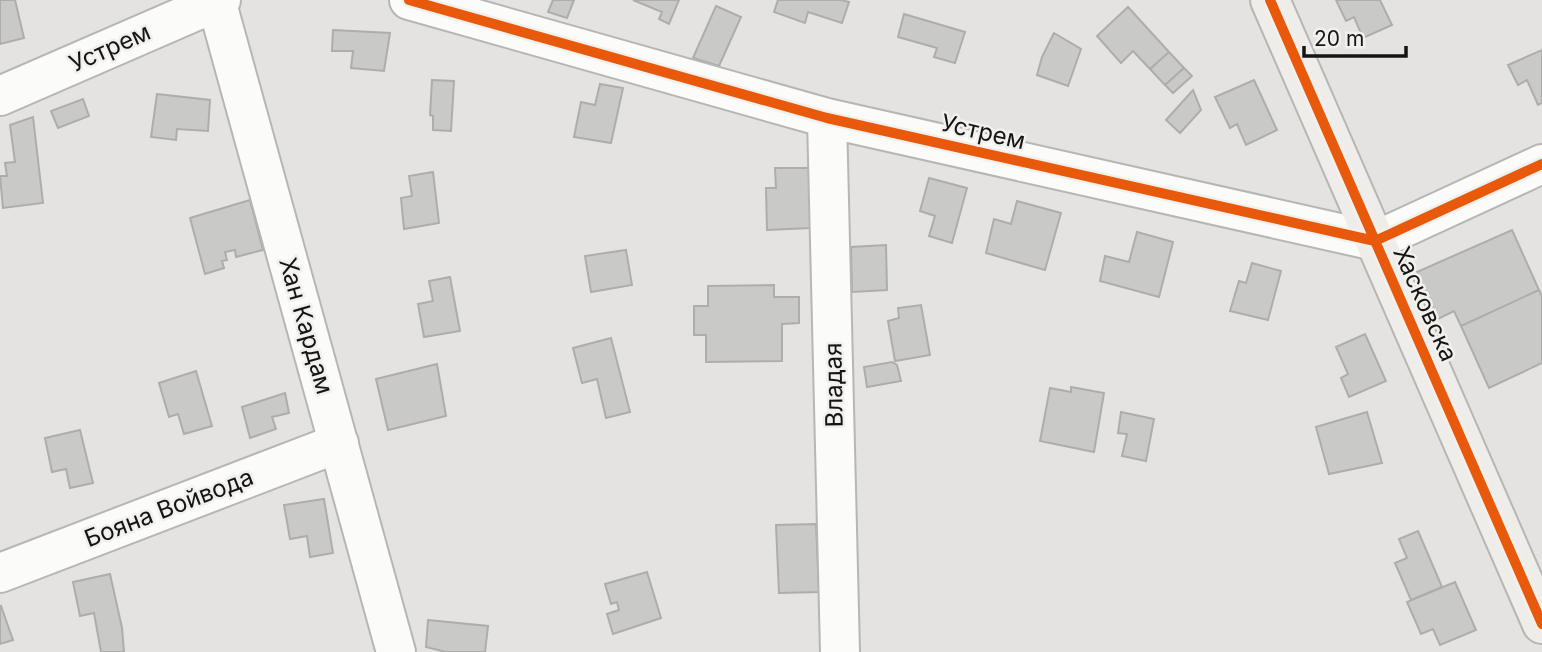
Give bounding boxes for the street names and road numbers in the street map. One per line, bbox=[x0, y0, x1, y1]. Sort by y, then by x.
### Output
street label: Устрем bbox=[65, 17, 155, 78]
street label: Устрем bbox=[938, 108, 1028, 155]
street label: Хасковска bbox=[1387, 242, 1464, 366]
street label: Хан Кардам bbox=[273, 254, 340, 398]
street label: Владая bbox=[818, 342, 849, 428]
street label: Бояна Войвода bbox=[80, 462, 257, 553]

